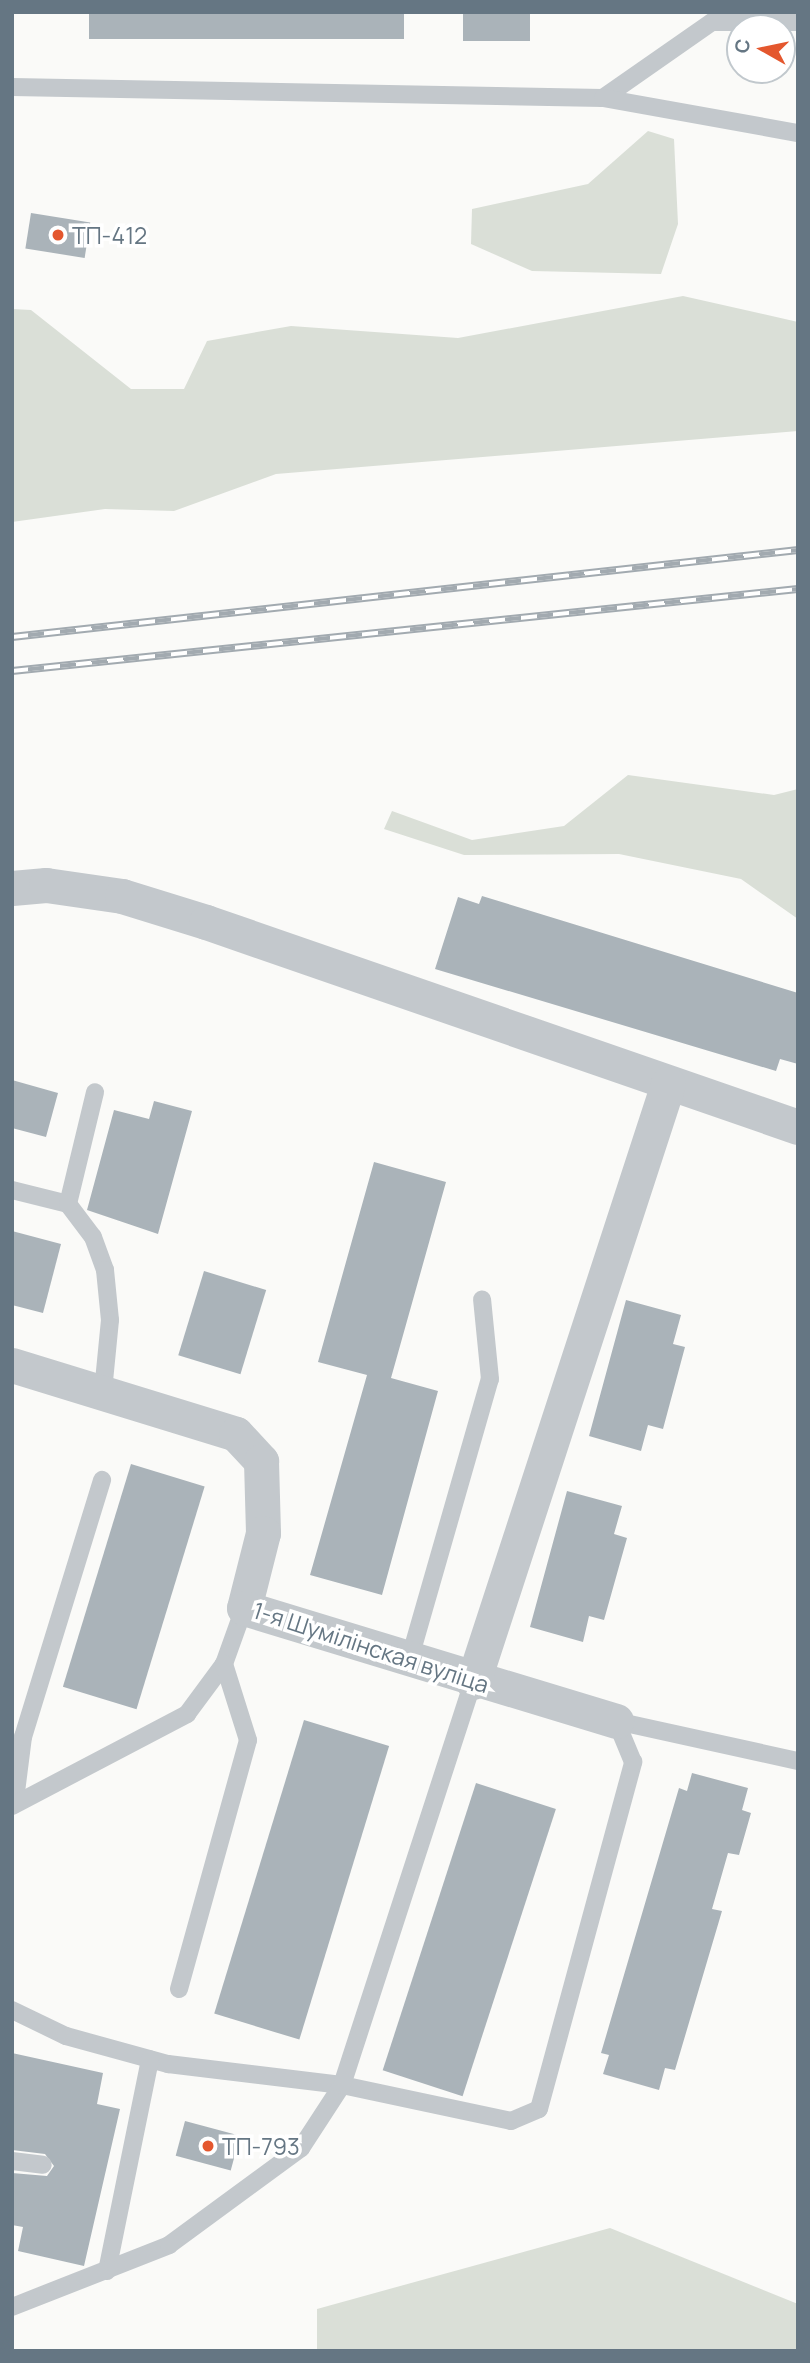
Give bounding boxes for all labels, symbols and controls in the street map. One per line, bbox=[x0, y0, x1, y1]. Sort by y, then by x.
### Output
north arrow bbox=[726, 14, 796, 84]
text: С bbox=[728, 37, 756, 55]
place label: ТП-412 bbox=[72, 221, 147, 249]
marker: ТП-412 bbox=[50, 227, 66, 243]
street label: 1-я Шумілінская вуліца bbox=[250, 1596, 492, 1698]
place label: ТП-793 bbox=[222, 2132, 300, 2160]
marker: ТП-793 bbox=[200, 2138, 216, 2154]

